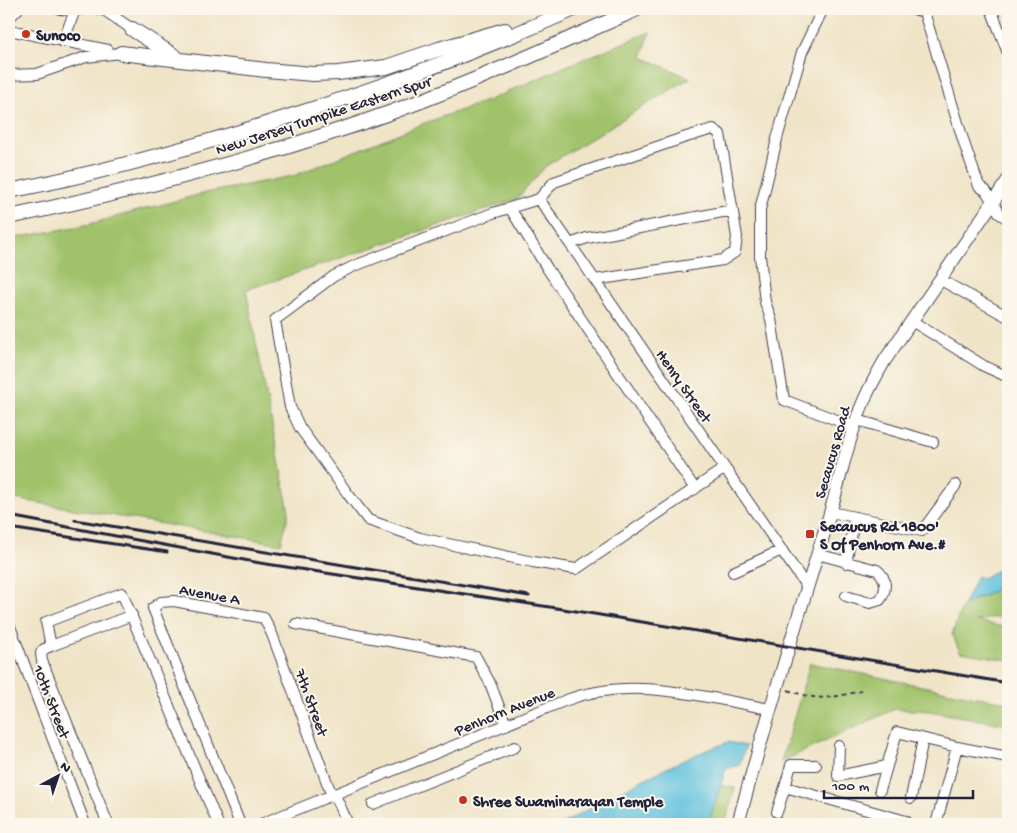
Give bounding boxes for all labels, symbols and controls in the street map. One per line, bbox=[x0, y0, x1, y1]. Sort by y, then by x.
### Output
marker: Sunoco bbox=[20, 28, 32, 40]
place label: Sunoco bbox=[36, 28, 81, 47]
street label: New Jersey Turnpike Eastern Spur bbox=[214, 73, 436, 161]
street label: Henry Street bbox=[650, 347, 715, 428]
street label: Secaucus Road bbox=[812, 403, 857, 501]
place label: Secaucus Rd 1800' S Of Penhorn Ave.# bbox=[820, 519, 946, 556]
marker: Secaucus Rd 1800' S Of Penhorn Ave.# bbox=[804, 528, 816, 540]
street label: Avenue A bbox=[178, 582, 243, 611]
street label: 10th Street bbox=[27, 662, 73, 743]
street label: 7th Street bbox=[288, 666, 331, 741]
street label: Penhorn Avenue bbox=[451, 684, 559, 742]
north arrow bbox=[32, 750, 82, 800]
text: N bbox=[56, 759, 74, 777]
scale bar bbox=[824, 768, 973, 800]
text: 100 m bbox=[831, 778, 870, 796]
marker: Shree Swaminarayan Temple bbox=[457, 794, 469, 806]
place label: Shree Swaminarayan Temple bbox=[473, 794, 664, 813]

